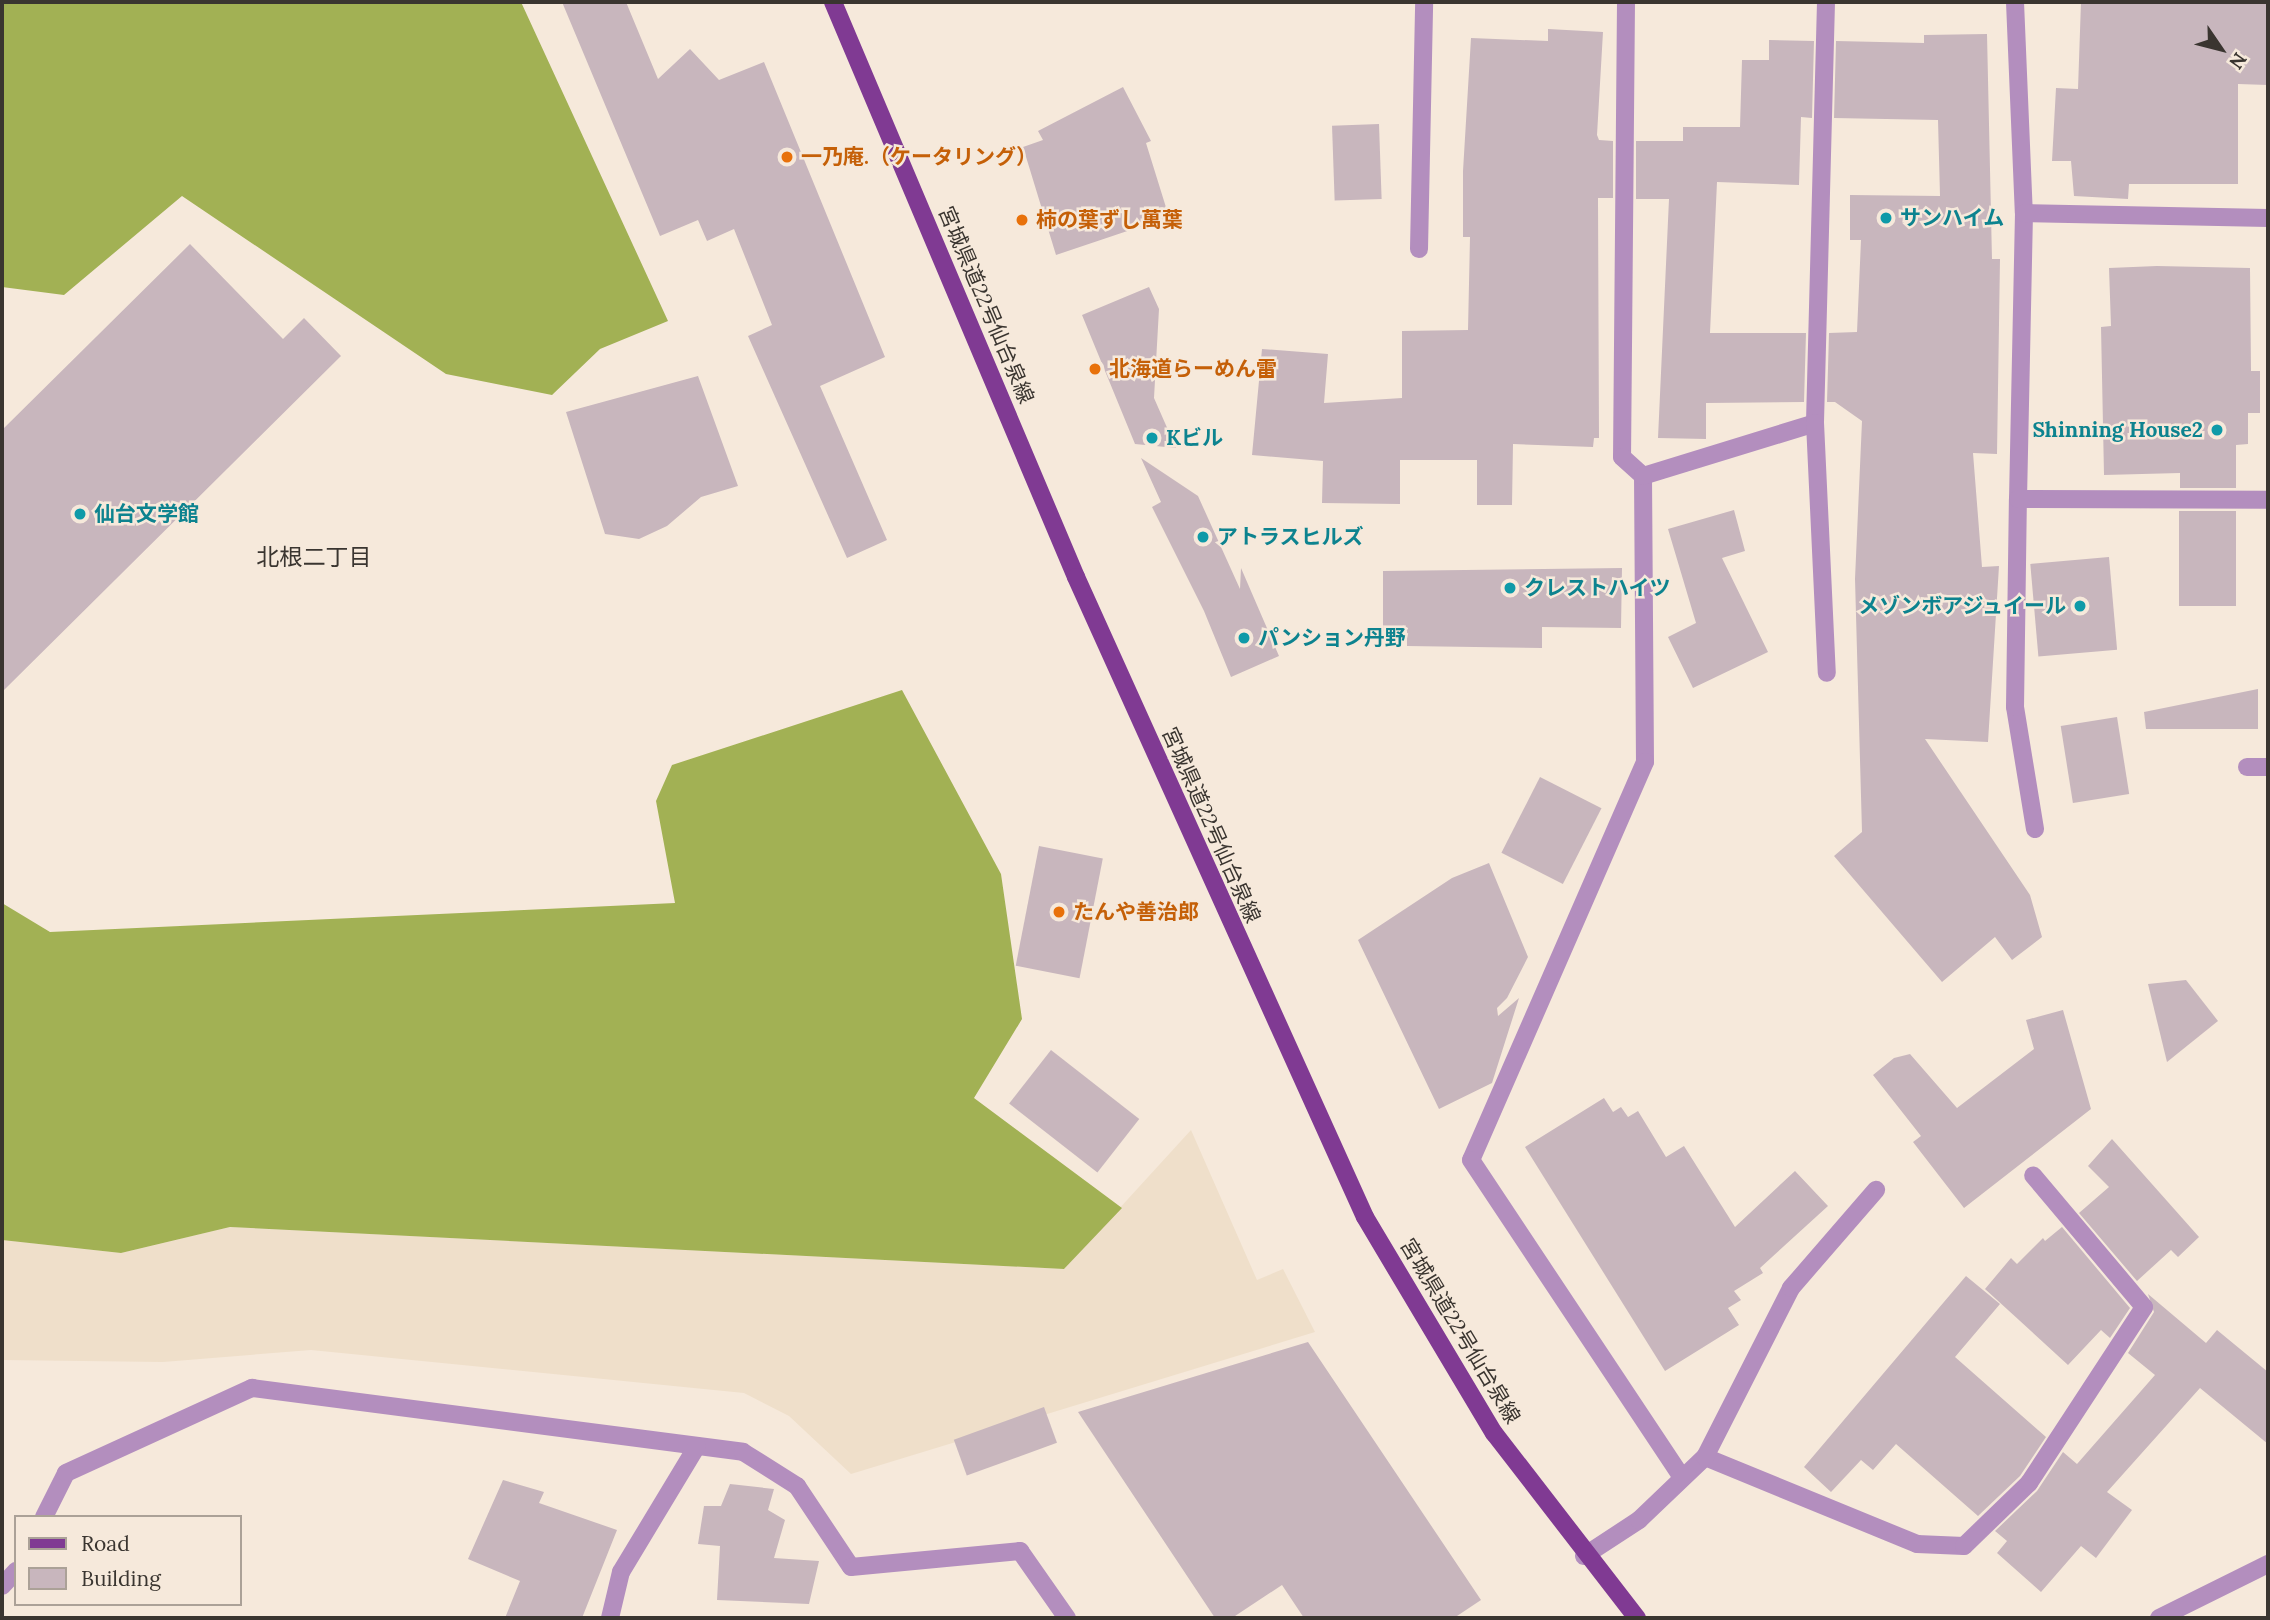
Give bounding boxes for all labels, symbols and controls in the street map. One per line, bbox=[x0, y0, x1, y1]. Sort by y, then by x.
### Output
north arrow bbox=[2186, 14, 2256, 84]
text: N bbox=[2224, 48, 2252, 74]
place label: 一乃庵.（ケータリング） bbox=[801, 144, 1037, 170]
marker: 一乃庵.（ケータリング） bbox=[779, 149, 795, 165]
street label: 宮城県道22号仙台泉線 bbox=[933, 203, 1039, 407]
place label: サンハイム bbox=[1900, 205, 2005, 231]
place label: 柿の葉ずし萬葉 bbox=[1036, 207, 1183, 233]
marker: サンハイム bbox=[1878, 210, 1894, 226]
marker: 柿の葉ずし萬葉 bbox=[1014, 212, 1030, 228]
place label: 北海道らーめん雷 bbox=[1109, 356, 1277, 382]
marker: 北海道らーめん雷 bbox=[1087, 361, 1103, 377]
place label: Shinning House2 bbox=[2032, 417, 2203, 443]
marker: Shinning House2 bbox=[2209, 422, 2225, 438]
place label: Kビル bbox=[1166, 425, 1223, 451]
marker: Kビル bbox=[1144, 430, 1160, 446]
place label: 仙台文学館 bbox=[94, 501, 199, 527]
marker: 仙台文学館 bbox=[72, 506, 88, 522]
place label: アトラスヒルズ bbox=[1217, 524, 1364, 550]
marker: アトラスヒルズ bbox=[1195, 529, 1211, 545]
district label: 北根二丁目 bbox=[257, 543, 371, 571]
place label: クレストハイツ bbox=[1524, 575, 1671, 601]
marker: クレストハイツ bbox=[1502, 580, 1518, 596]
place label: メゾンボアジュイール bbox=[1856, 593, 2066, 619]
marker: メゾンボアジュイール bbox=[2072, 598, 2088, 614]
place label: パンション丹野 bbox=[1258, 625, 1405, 651]
marker: パンション丹野 bbox=[1236, 630, 1252, 646]
street label: 宮城県道22号仙台泉線 bbox=[1156, 723, 1266, 927]
place label: たんや善治郎 bbox=[1073, 899, 1199, 925]
marker: たんや善治郎 bbox=[1051, 904, 1067, 920]
street label: 宮城県道22号仙台泉線 bbox=[1395, 1234, 1525, 1428]
legend bbox=[14, 1515, 242, 1606]
text: Road bbox=[81, 1530, 130, 1557]
text: Building bbox=[81, 1565, 161, 1592]

